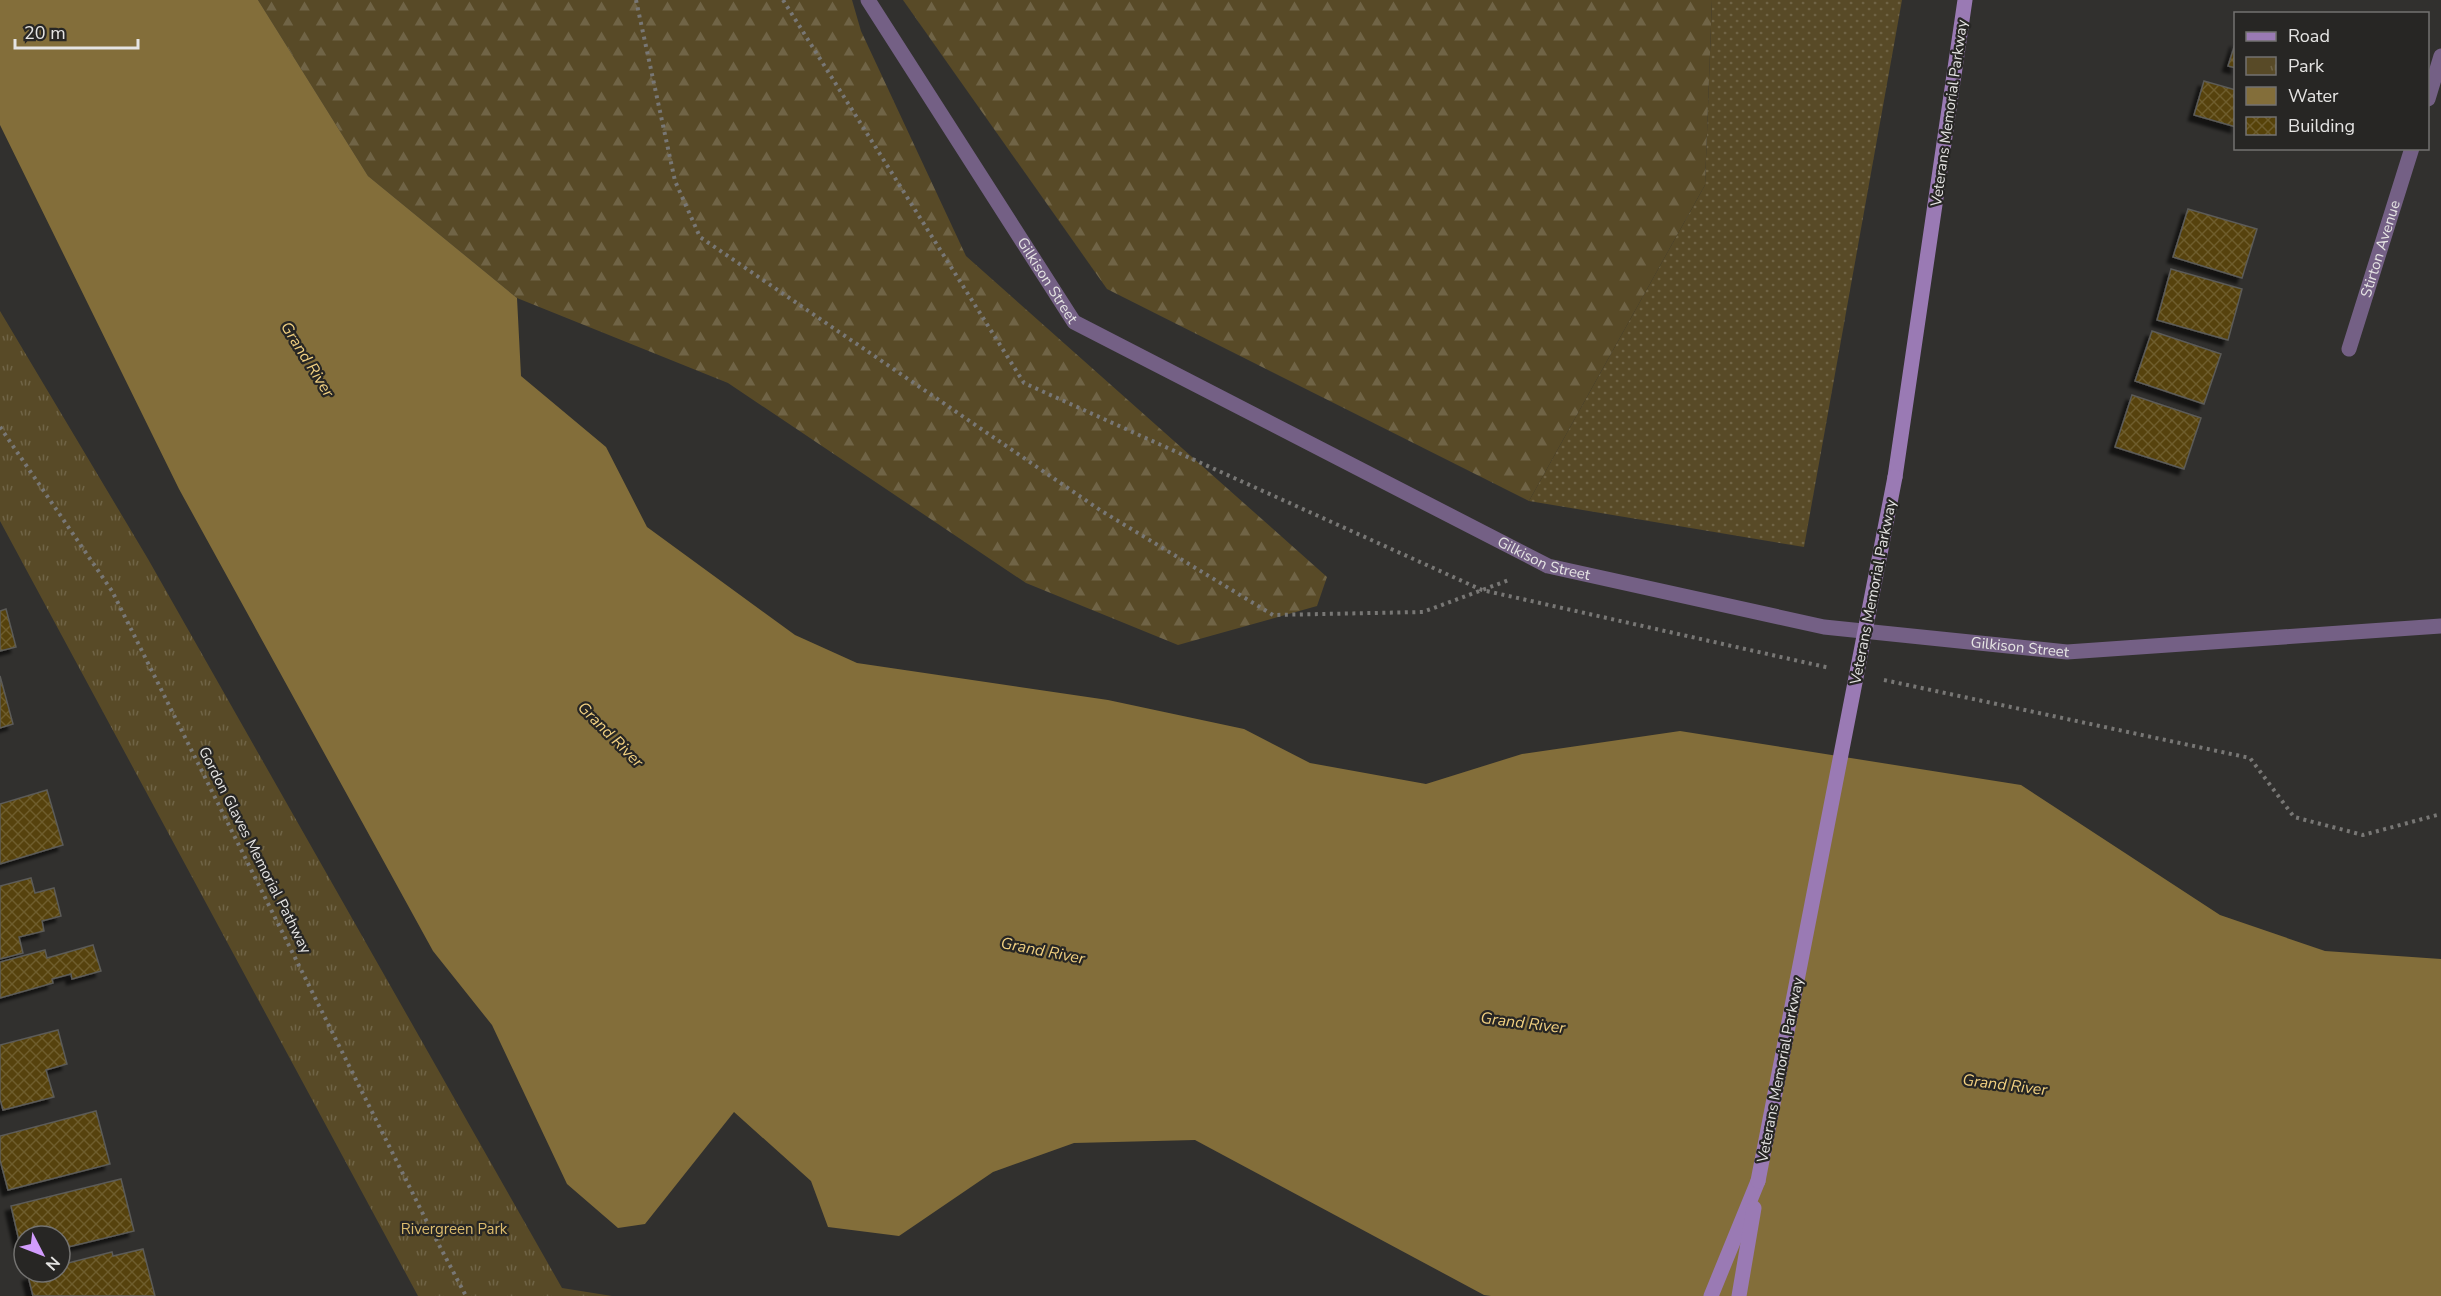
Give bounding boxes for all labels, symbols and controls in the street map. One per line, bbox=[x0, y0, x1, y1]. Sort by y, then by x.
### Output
scale bar bbox=[15, 12, 138, 50]
legend bbox=[2234, 12, 2429, 150]
street label: Veterans Memorial Parkway bbox=[1926, 18, 1972, 209]
text: 20 m bbox=[24, 21, 66, 45]
text: Road bbox=[2288, 24, 2330, 48]
text: Park bbox=[2288, 54, 2325, 78]
text: Water bbox=[2288, 84, 2339, 108]
text: Building bbox=[2288, 114, 2355, 138]
street label: Stirton Avenue bbox=[2356, 198, 2405, 300]
street label: Gilkison Street bbox=[1012, 234, 1083, 328]
water label: Grand River bbox=[275, 318, 340, 402]
street label: Veterans Memorial Parkway bbox=[1845, 497, 1901, 687]
street label: Gilkison Street bbox=[1494, 532, 1593, 585]
street label: Gilkison Street bbox=[1970, 632, 2071, 662]
water label: Grand River bbox=[572, 697, 649, 773]
street label: Gordon Glaves Memorial Pathway bbox=[194, 743, 316, 957]
water label: Grand River bbox=[999, 932, 1088, 970]
street label: Veterans Memorial Parkway bbox=[1752, 975, 1808, 1165]
water label: Grand River bbox=[1479, 1007, 1568, 1039]
water label: Grand River bbox=[1961, 1069, 2050, 1101]
park label: Rivergreen Park bbox=[401, 1219, 508, 1239]
north arrow bbox=[12, 1224, 72, 1284]
text: N bbox=[40, 1252, 65, 1275]

